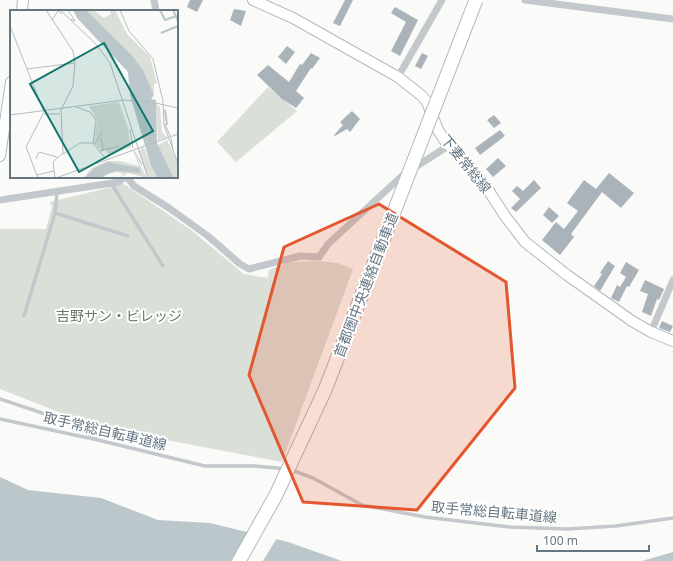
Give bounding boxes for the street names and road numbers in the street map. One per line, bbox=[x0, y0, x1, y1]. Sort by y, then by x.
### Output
street label: 下妻常総線 bbox=[437, 131, 496, 197]
street label: 首都圏中央連絡自動車道 bbox=[329, 210, 402, 360]
street label: 取手常総自転車道線 bbox=[42, 407, 169, 454]
street label: 取手常総自転車道線 bbox=[430, 497, 558, 526]

